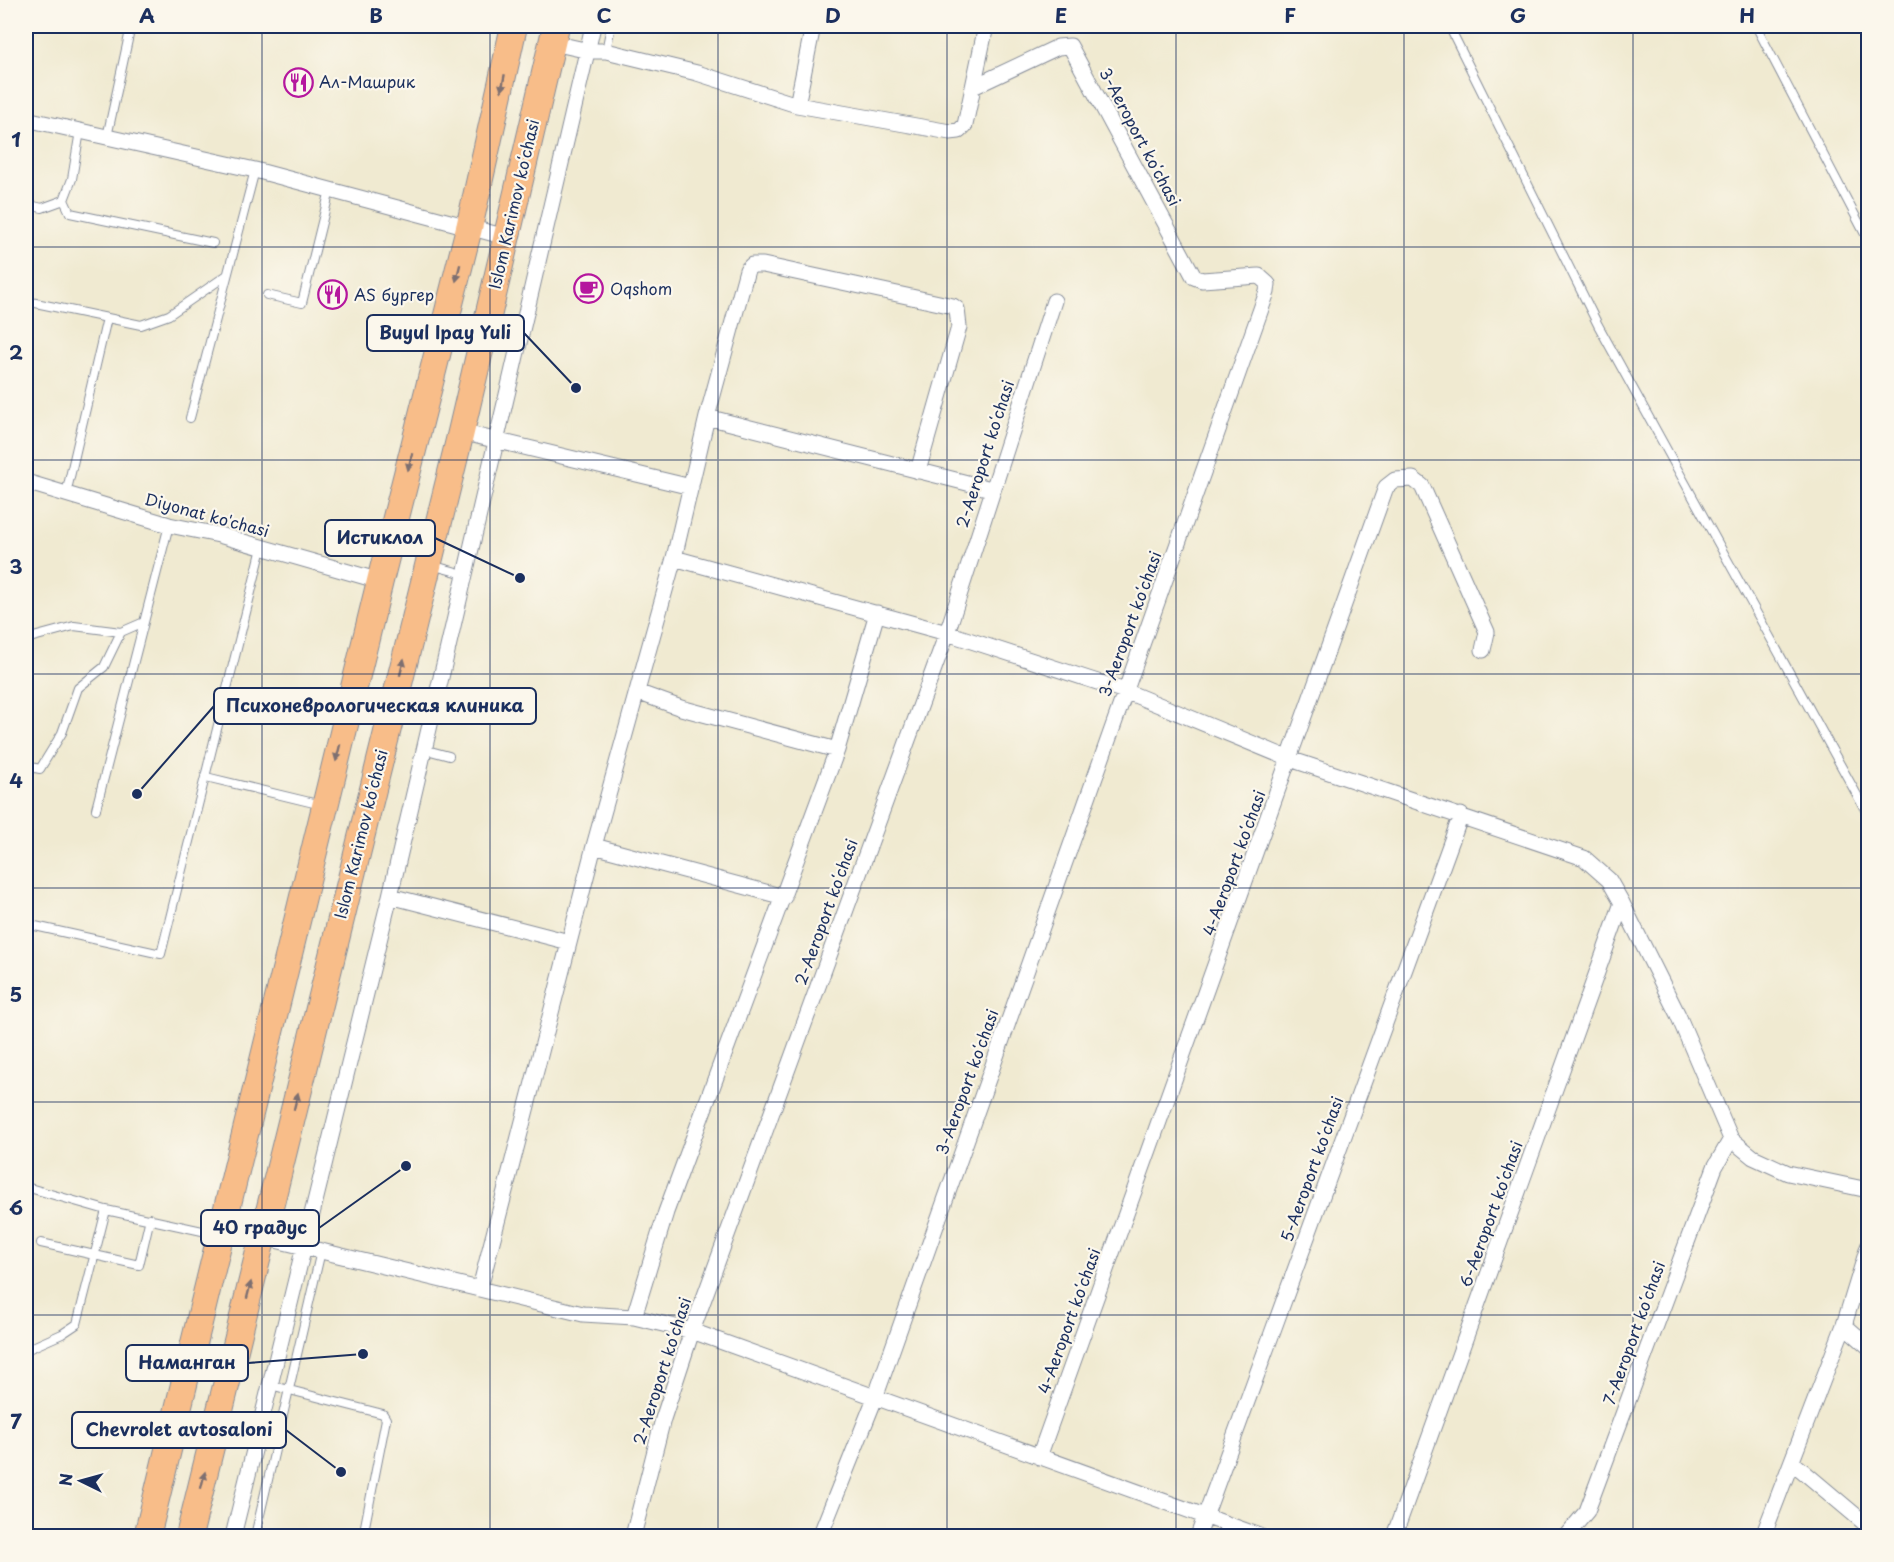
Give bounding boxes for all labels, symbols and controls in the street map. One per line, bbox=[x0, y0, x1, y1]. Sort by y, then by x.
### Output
text: A bbox=[139, 0, 155, 30]
text: B bbox=[369, 0, 383, 30]
text: C bbox=[596, 0, 612, 30]
text: D bbox=[825, 0, 841, 30]
text: E bbox=[1055, 0, 1067, 30]
text: F bbox=[1284, 0, 1296, 30]
text: G bbox=[1510, 0, 1526, 30]
text: H bbox=[1739, 0, 1755, 30]
street label: 3-Aeroport koʻchasi bbox=[1094, 63, 1187, 210]
restaurant icon: Ал-Машрик bbox=[282, 66, 314, 98]
place label: Ал-Машрик bbox=[319, 69, 416, 93]
one-way arrow bbox=[498, 74, 507, 93]
street label: Islom Karimov koʻchasi bbox=[482, 116, 544, 291]
text: 1 bbox=[11, 124, 21, 154]
one-way arrow bbox=[452, 263, 462, 282]
cafe icon: Oqshom bbox=[573, 273, 605, 305]
place label: Oqshom bbox=[610, 276, 672, 300]
restaurant icon: AS бургер bbox=[317, 279, 349, 311]
place label: AS бургер bbox=[354, 282, 434, 306]
callout: Buyul Ipay Yuli bbox=[367, 315, 524, 351]
text: Buyul Ipay Yuli bbox=[379, 318, 511, 345]
text: 2 bbox=[9, 337, 23, 367]
street label: 2-Aeroport koʻchasi bbox=[949, 377, 1019, 531]
one-way arrow bbox=[405, 452, 415, 471]
street label: Diyonat ko'chasi bbox=[142, 486, 272, 542]
callout: Истиклол bbox=[325, 520, 435, 556]
text: Истиклол bbox=[337, 523, 423, 550]
street label: 3-Aeroport koʻchasi bbox=[1092, 547, 1167, 700]
text: 3 bbox=[9, 551, 23, 581]
one-way arrow bbox=[398, 658, 408, 676]
callout: Психоневрологическая клиника bbox=[214, 688, 536, 724]
text: Психоневрологическая клиника bbox=[226, 691, 525, 718]
one-way arrow bbox=[333, 744, 343, 762]
street label: Islom Karimov koʻchasi bbox=[327, 747, 393, 921]
text: 4 bbox=[9, 765, 23, 795]
street label: 4-Aeroport koʻchasi bbox=[1196, 786, 1271, 939]
street label: 2-Aeroport koʻchasi bbox=[787, 835, 863, 988]
text: 5 bbox=[10, 979, 22, 1009]
street label: 3-Aeroport koʻchasi bbox=[929, 1005, 1004, 1158]
one-way arrow bbox=[291, 1092, 301, 1110]
street label: 5-Aeroport koʻchasi bbox=[1274, 1093, 1349, 1245]
street label: 6-Aeroport koʻchasi bbox=[1452, 1137, 1528, 1290]
text: 6 bbox=[9, 1192, 23, 1222]
callout: 40 градус bbox=[201, 1210, 319, 1246]
text: 40 градус bbox=[213, 1213, 307, 1240]
street label: 4-Aeroport koʻchasi bbox=[1031, 1244, 1106, 1397]
street label: 7-Aeroport koʻchasi bbox=[1596, 1257, 1670, 1408]
one-way arrow bbox=[245, 1281, 255, 1300]
street label: 2-Aeroport koʻchasi bbox=[626, 1294, 696, 1448]
callout: Наманган bbox=[126, 1345, 248, 1381]
text: Наманган bbox=[138, 1348, 236, 1375]
text: 7 bbox=[10, 1406, 22, 1436]
callout: Chevrolet avtosaloni bbox=[72, 1412, 286, 1448]
text: Chevrolet avtosaloni bbox=[86, 1415, 273, 1442]
north arrow bbox=[51, 1451, 111, 1511]
one-way arrow bbox=[198, 1471, 208, 1489]
text: N bbox=[53, 1472, 78, 1487]

